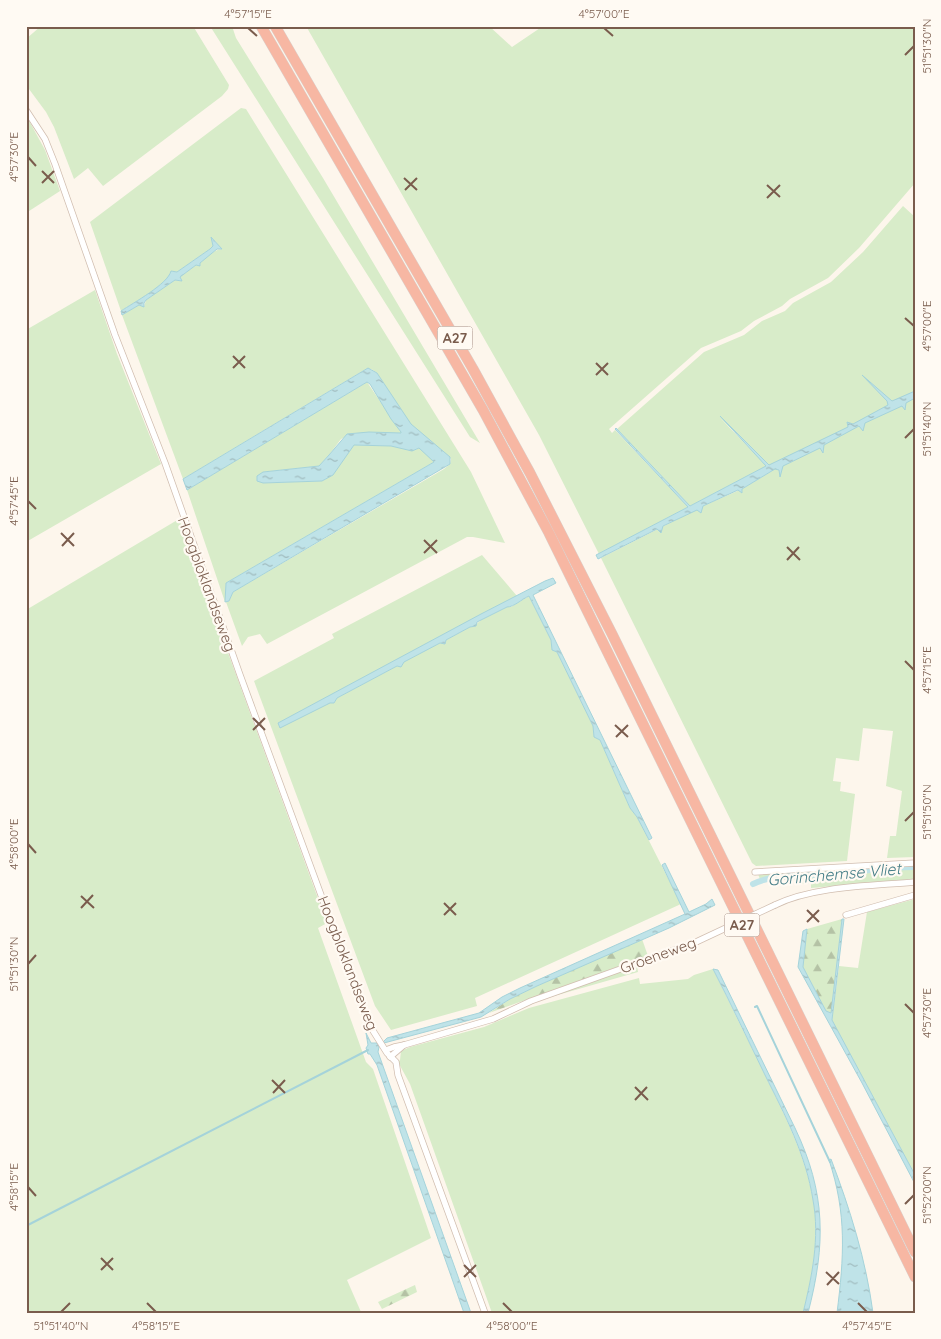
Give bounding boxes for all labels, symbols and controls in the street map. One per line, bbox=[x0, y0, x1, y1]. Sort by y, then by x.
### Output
text: 4°57'15"E bbox=[224, 6, 272, 21]
text: 4°57'00"E bbox=[578, 6, 630, 21]
text: 51°51'30"N bbox=[919, 18, 934, 74]
text: 4°57'30"E bbox=[6, 132, 21, 182]
text: 4°57'00"E bbox=[919, 300, 934, 352]
road number: A27 bbox=[438, 326, 472, 349]
text: 51°51'40"N bbox=[919, 401, 934, 457]
text: 4°57'45"E bbox=[6, 476, 21, 526]
street label: Hoogbloklandseweg bbox=[174, 514, 240, 654]
text: 4°57'15"E bbox=[919, 646, 934, 694]
text: 51°51'50"N bbox=[919, 784, 934, 840]
text: 4°58'00"E bbox=[6, 818, 21, 870]
water label: Gorinchemse Vliet bbox=[767, 858, 903, 890]
street label: Hoogbloklandseweg bbox=[314, 893, 382, 1033]
road number: A27 bbox=[724, 914, 760, 936]
street label: Groeneweg bbox=[617, 932, 699, 978]
text: 51°51'30"N bbox=[6, 936, 21, 992]
text: 4°57'30"E bbox=[919, 988, 934, 1038]
text: 4°58'15"E bbox=[6, 1163, 21, 1211]
text: 51°52'00"N bbox=[919, 1166, 934, 1224]
text: 51°51'40"N bbox=[33, 1318, 89, 1333]
text: 4°58'15"E bbox=[132, 1318, 180, 1333]
text: 4°58'00"E bbox=[486, 1318, 538, 1333]
text: 4°57'45"E bbox=[842, 1318, 892, 1333]

